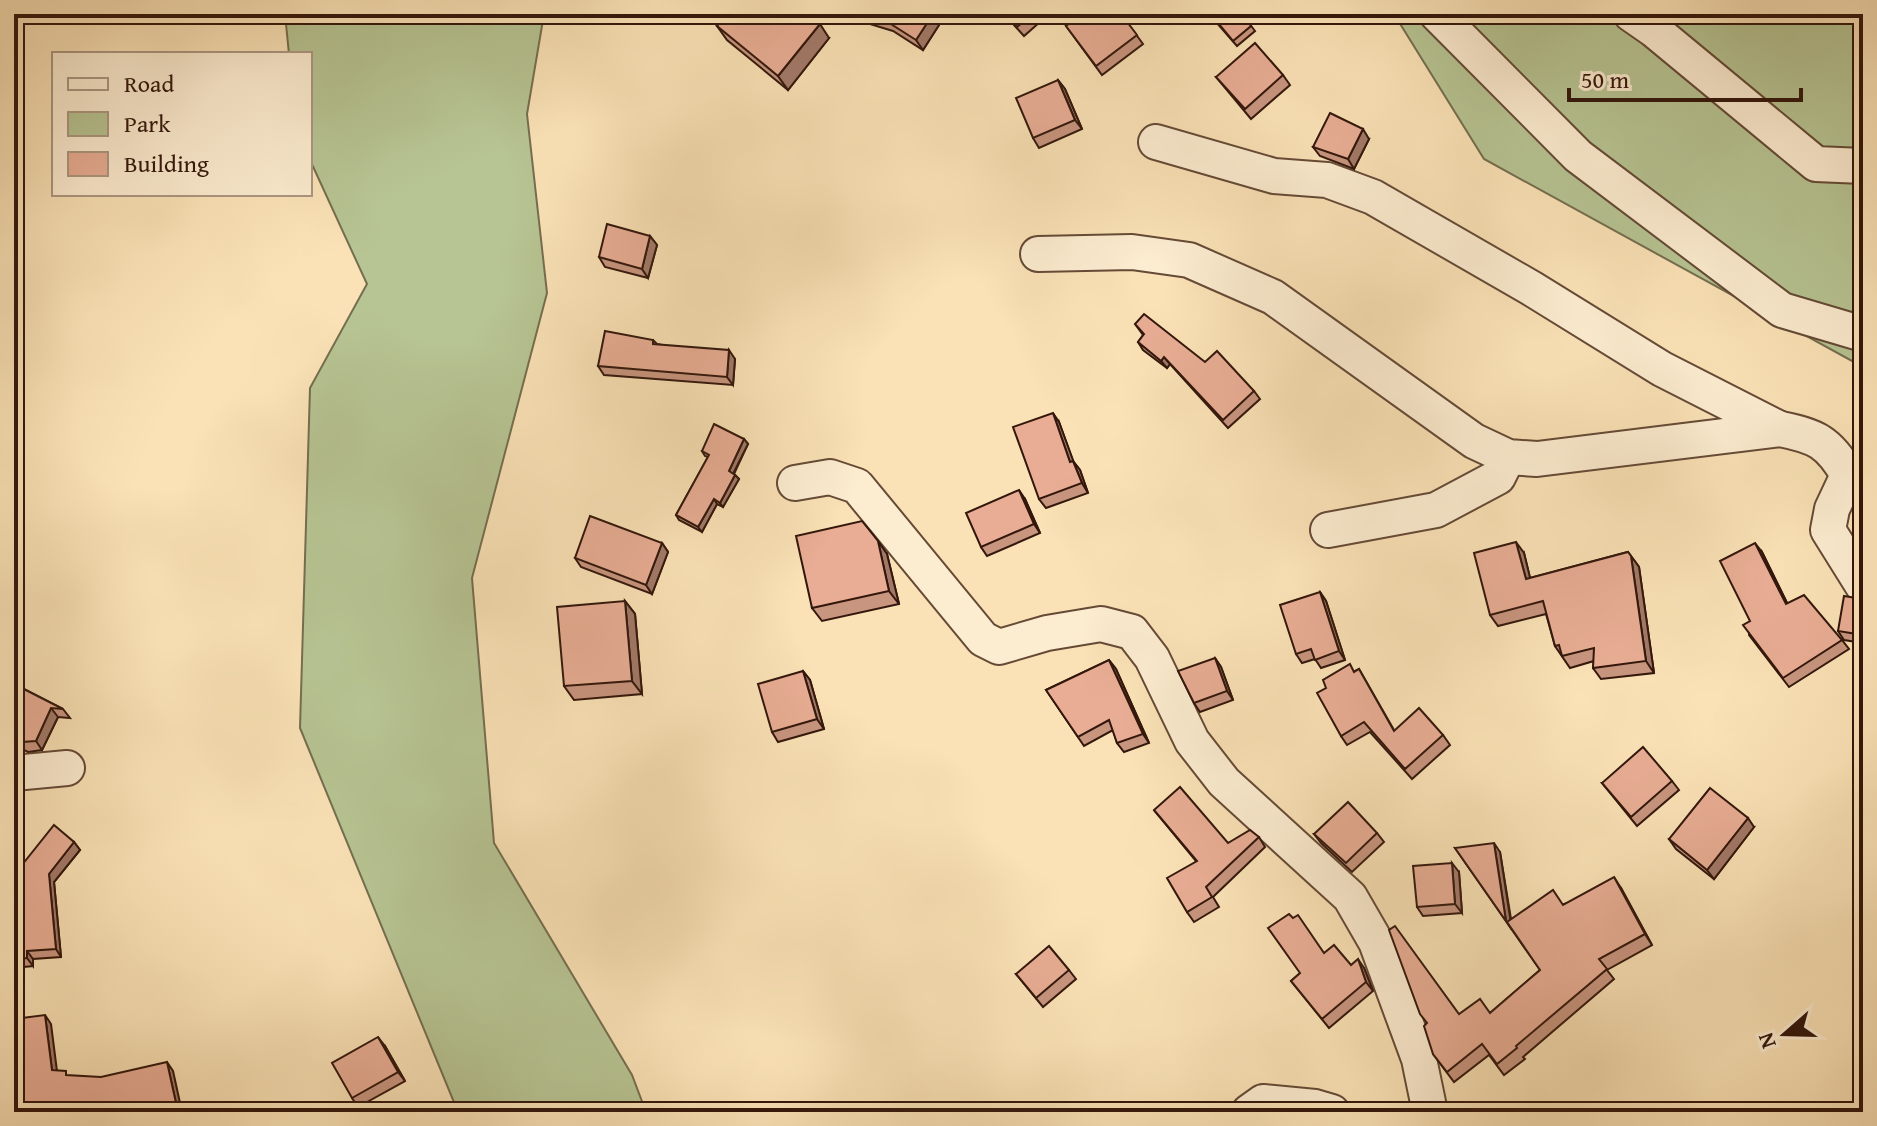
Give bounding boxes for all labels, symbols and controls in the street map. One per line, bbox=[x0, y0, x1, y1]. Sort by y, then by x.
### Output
legend bbox=[52, 52, 312, 196]
scale bar bbox=[1569, 52, 1801, 102]
text: 50 m bbox=[1581, 62, 1629, 97]
text: Road bbox=[124, 66, 174, 101]
text: Park bbox=[124, 106, 171, 141]
text: Building bbox=[124, 146, 209, 181]
north arrow bbox=[1745, 994, 1825, 1074]
text: N bbox=[1749, 1028, 1784, 1053]

